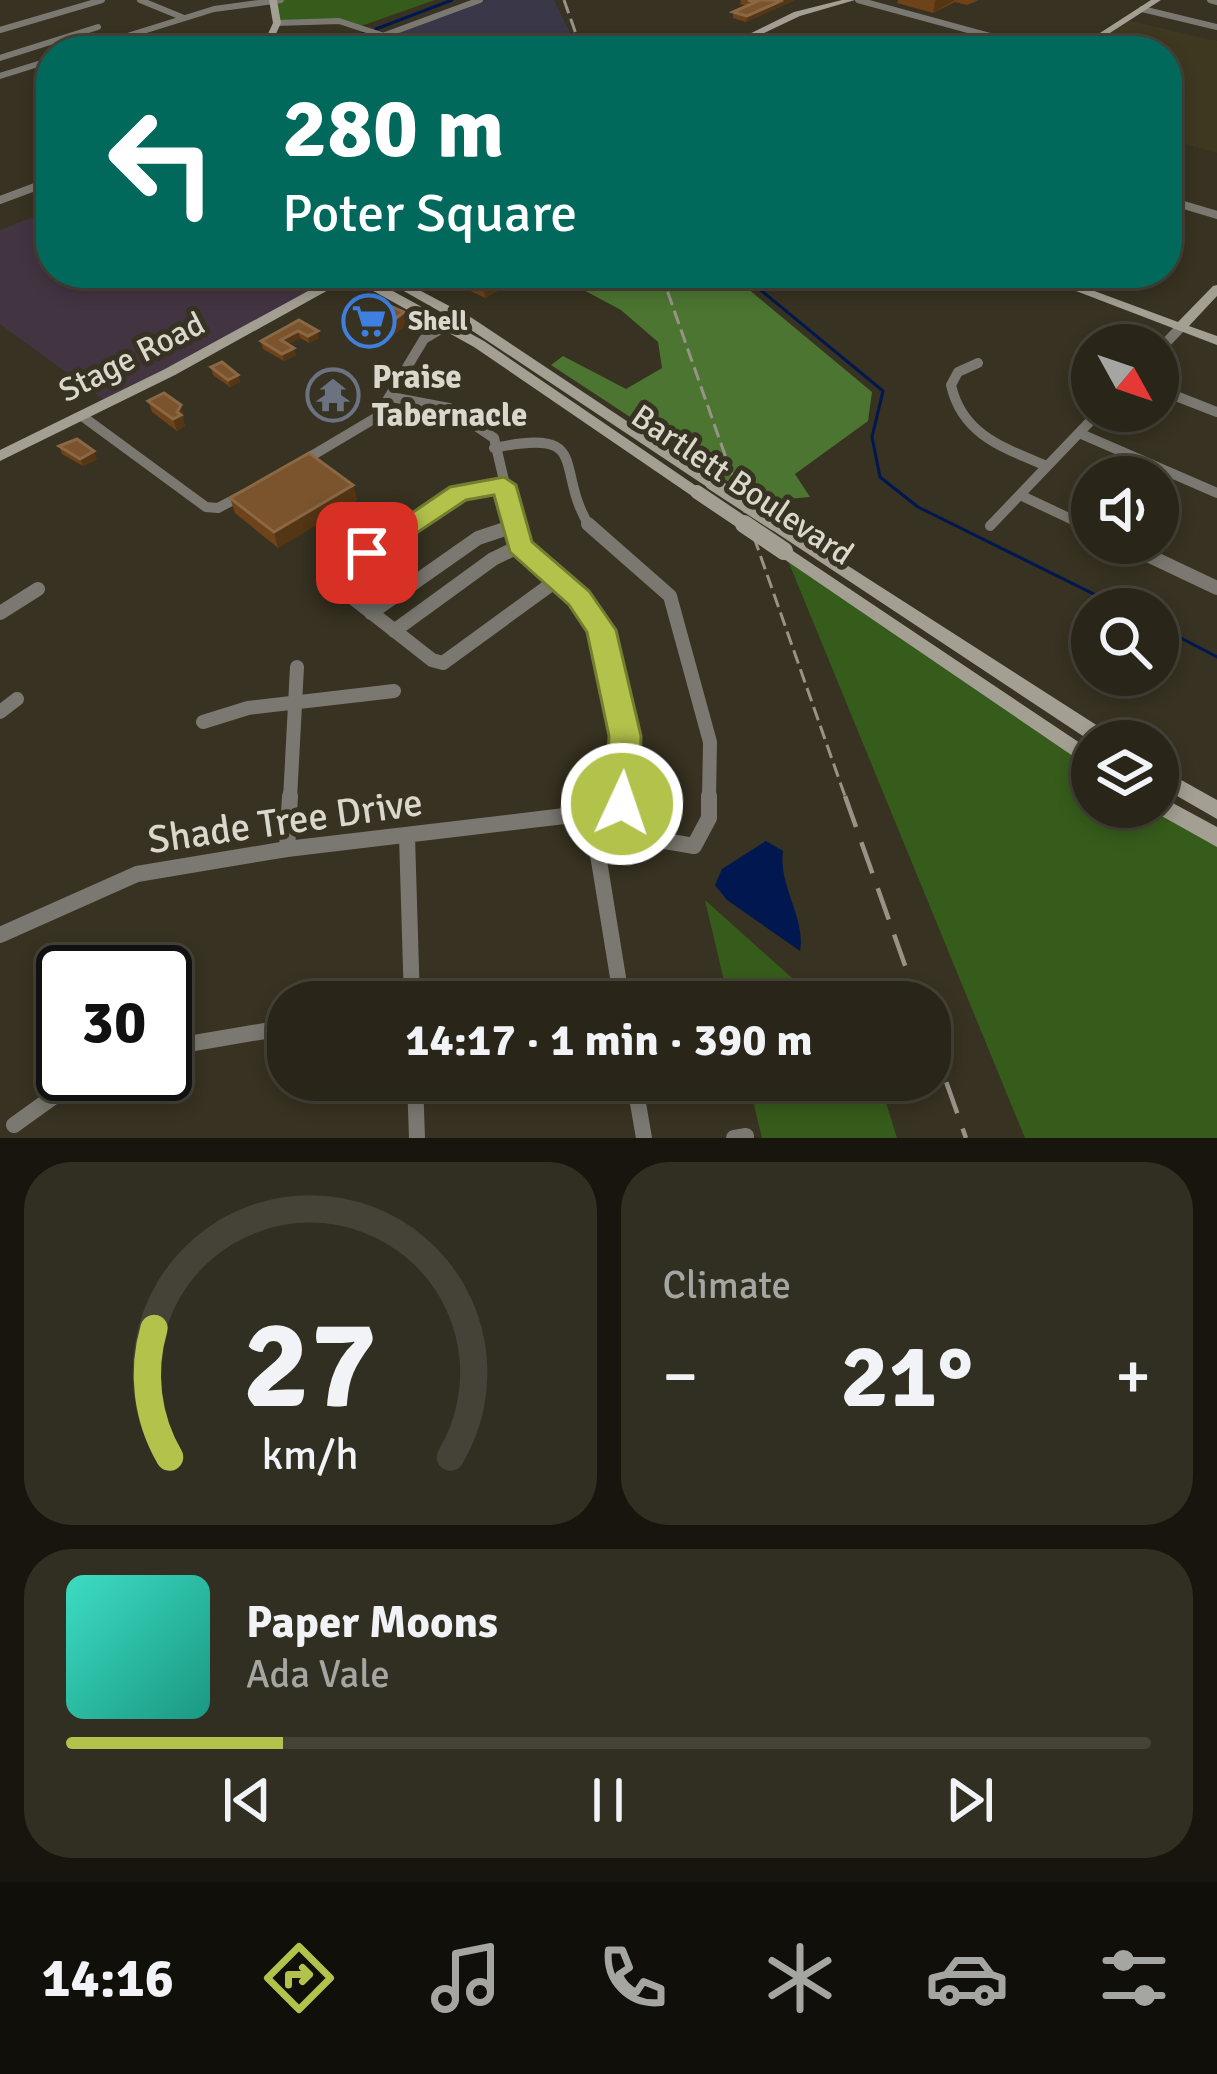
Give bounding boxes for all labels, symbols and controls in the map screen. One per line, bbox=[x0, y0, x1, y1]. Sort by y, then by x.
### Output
text: 280 m bbox=[282, 77, 504, 181]
icon: left bbox=[84, 84, 240, 240]
text: Poter Square bbox=[282, 180, 577, 247]
supermarket icon: Shell bbox=[341, 293, 397, 349]
street label: Stage Road bbox=[52, 303, 212, 412]
place label: Shell bbox=[408, 305, 468, 338]
north arrow bbox=[1071, 324, 1179, 432]
map controls bbox=[1071, 324, 1179, 828]
place label: Praise Tabernacle bbox=[372, 357, 527, 436]
temple icon: Praise Tabernacle bbox=[305, 367, 361, 423]
street label: Bartlett Boulevard bbox=[623, 396, 861, 575]
button: sound bbox=[1071, 456, 1179, 564]
pin bbox=[316, 502, 418, 604]
icon: arrive bbox=[334, 520, 400, 586]
button: search bbox=[1071, 588, 1179, 696]
button: layers bbox=[1071, 720, 1179, 828]
position arrow bbox=[559, 741, 685, 867]
street label: Shade Tree Drive bbox=[145, 778, 426, 864]
speed limit sign: 30 bbox=[36, 945, 192, 1101]
text: 14:17 · 1 min · 390 m bbox=[405, 1013, 813, 1068]
text: Climate bbox=[663, 1261, 791, 1309]
text: 27 bbox=[243, 1289, 378, 1442]
text: 21° bbox=[840, 1321, 973, 1432]
text: − bbox=[663, 1336, 698, 1417]
text: + bbox=[1115, 1336, 1151, 1417]
text: km/h bbox=[262, 1428, 359, 1481]
text: Paper Moons bbox=[246, 1595, 498, 1650]
text: Ada Vale bbox=[246, 1650, 390, 1698]
icon: previous bbox=[214, 1767, 280, 1833]
icon: pause bbox=[575, 1767, 641, 1833]
icon: next bbox=[937, 1767, 1003, 1833]
icon: directions bbox=[257, 1936, 341, 2020]
icon: music bbox=[424, 1936, 508, 2020]
icon: phone bbox=[591, 1936, 675, 2020]
icon: climate bbox=[758, 1936, 842, 2020]
icon: car bbox=[925, 1936, 1009, 2020]
icon: filters bbox=[1092, 1936, 1176, 2020]
text: 14:16 bbox=[41, 1945, 174, 2012]

